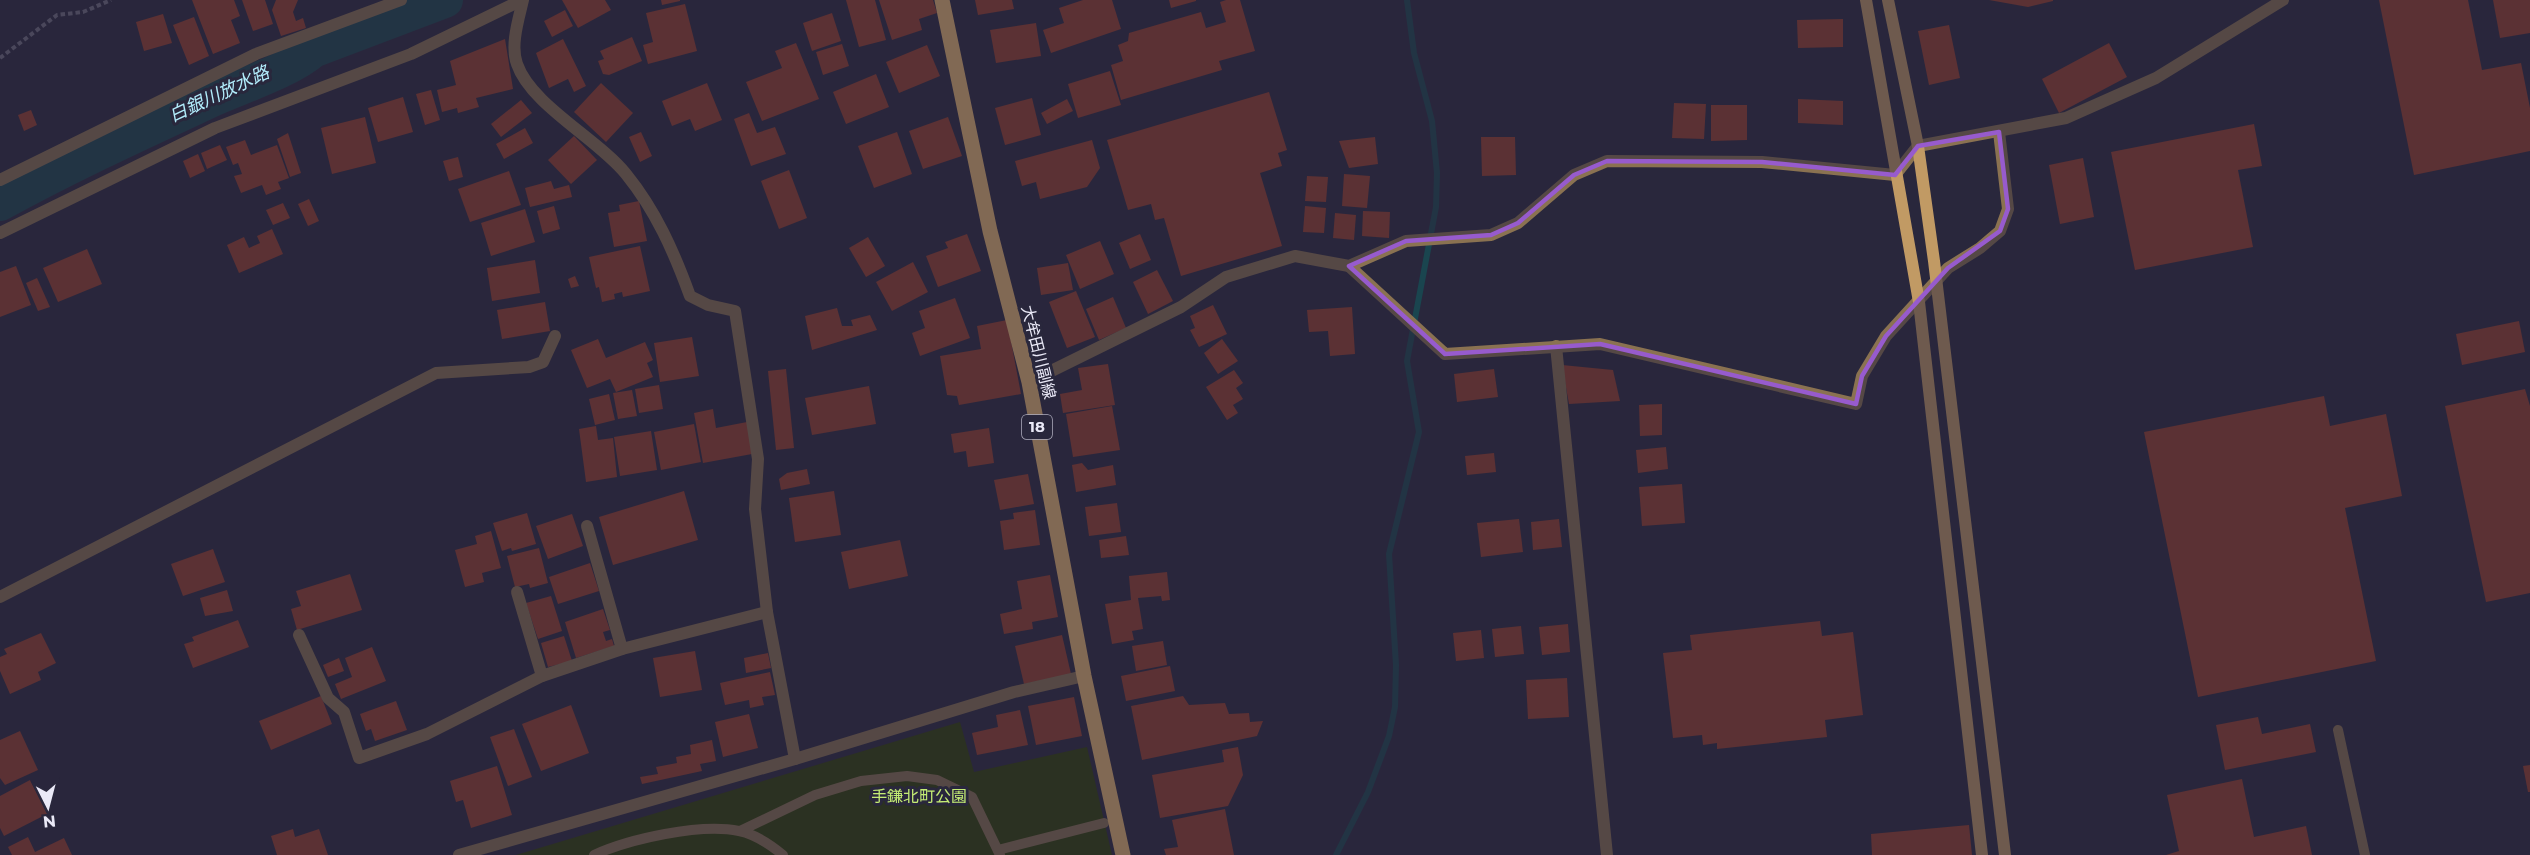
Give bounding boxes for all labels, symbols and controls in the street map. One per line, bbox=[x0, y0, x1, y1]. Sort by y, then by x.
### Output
water label: 白銀川放水路 bbox=[165, 60, 274, 127]
street label: 大牟田川副線 bbox=[1018, 303, 1059, 401]
road number: 18 bbox=[1022, 415, 1052, 439]
north arrow bbox=[18, 777, 78, 837]
park label: 手鎌北町公園 bbox=[871, 787, 967, 806]
text: N bbox=[42, 811, 57, 832]

